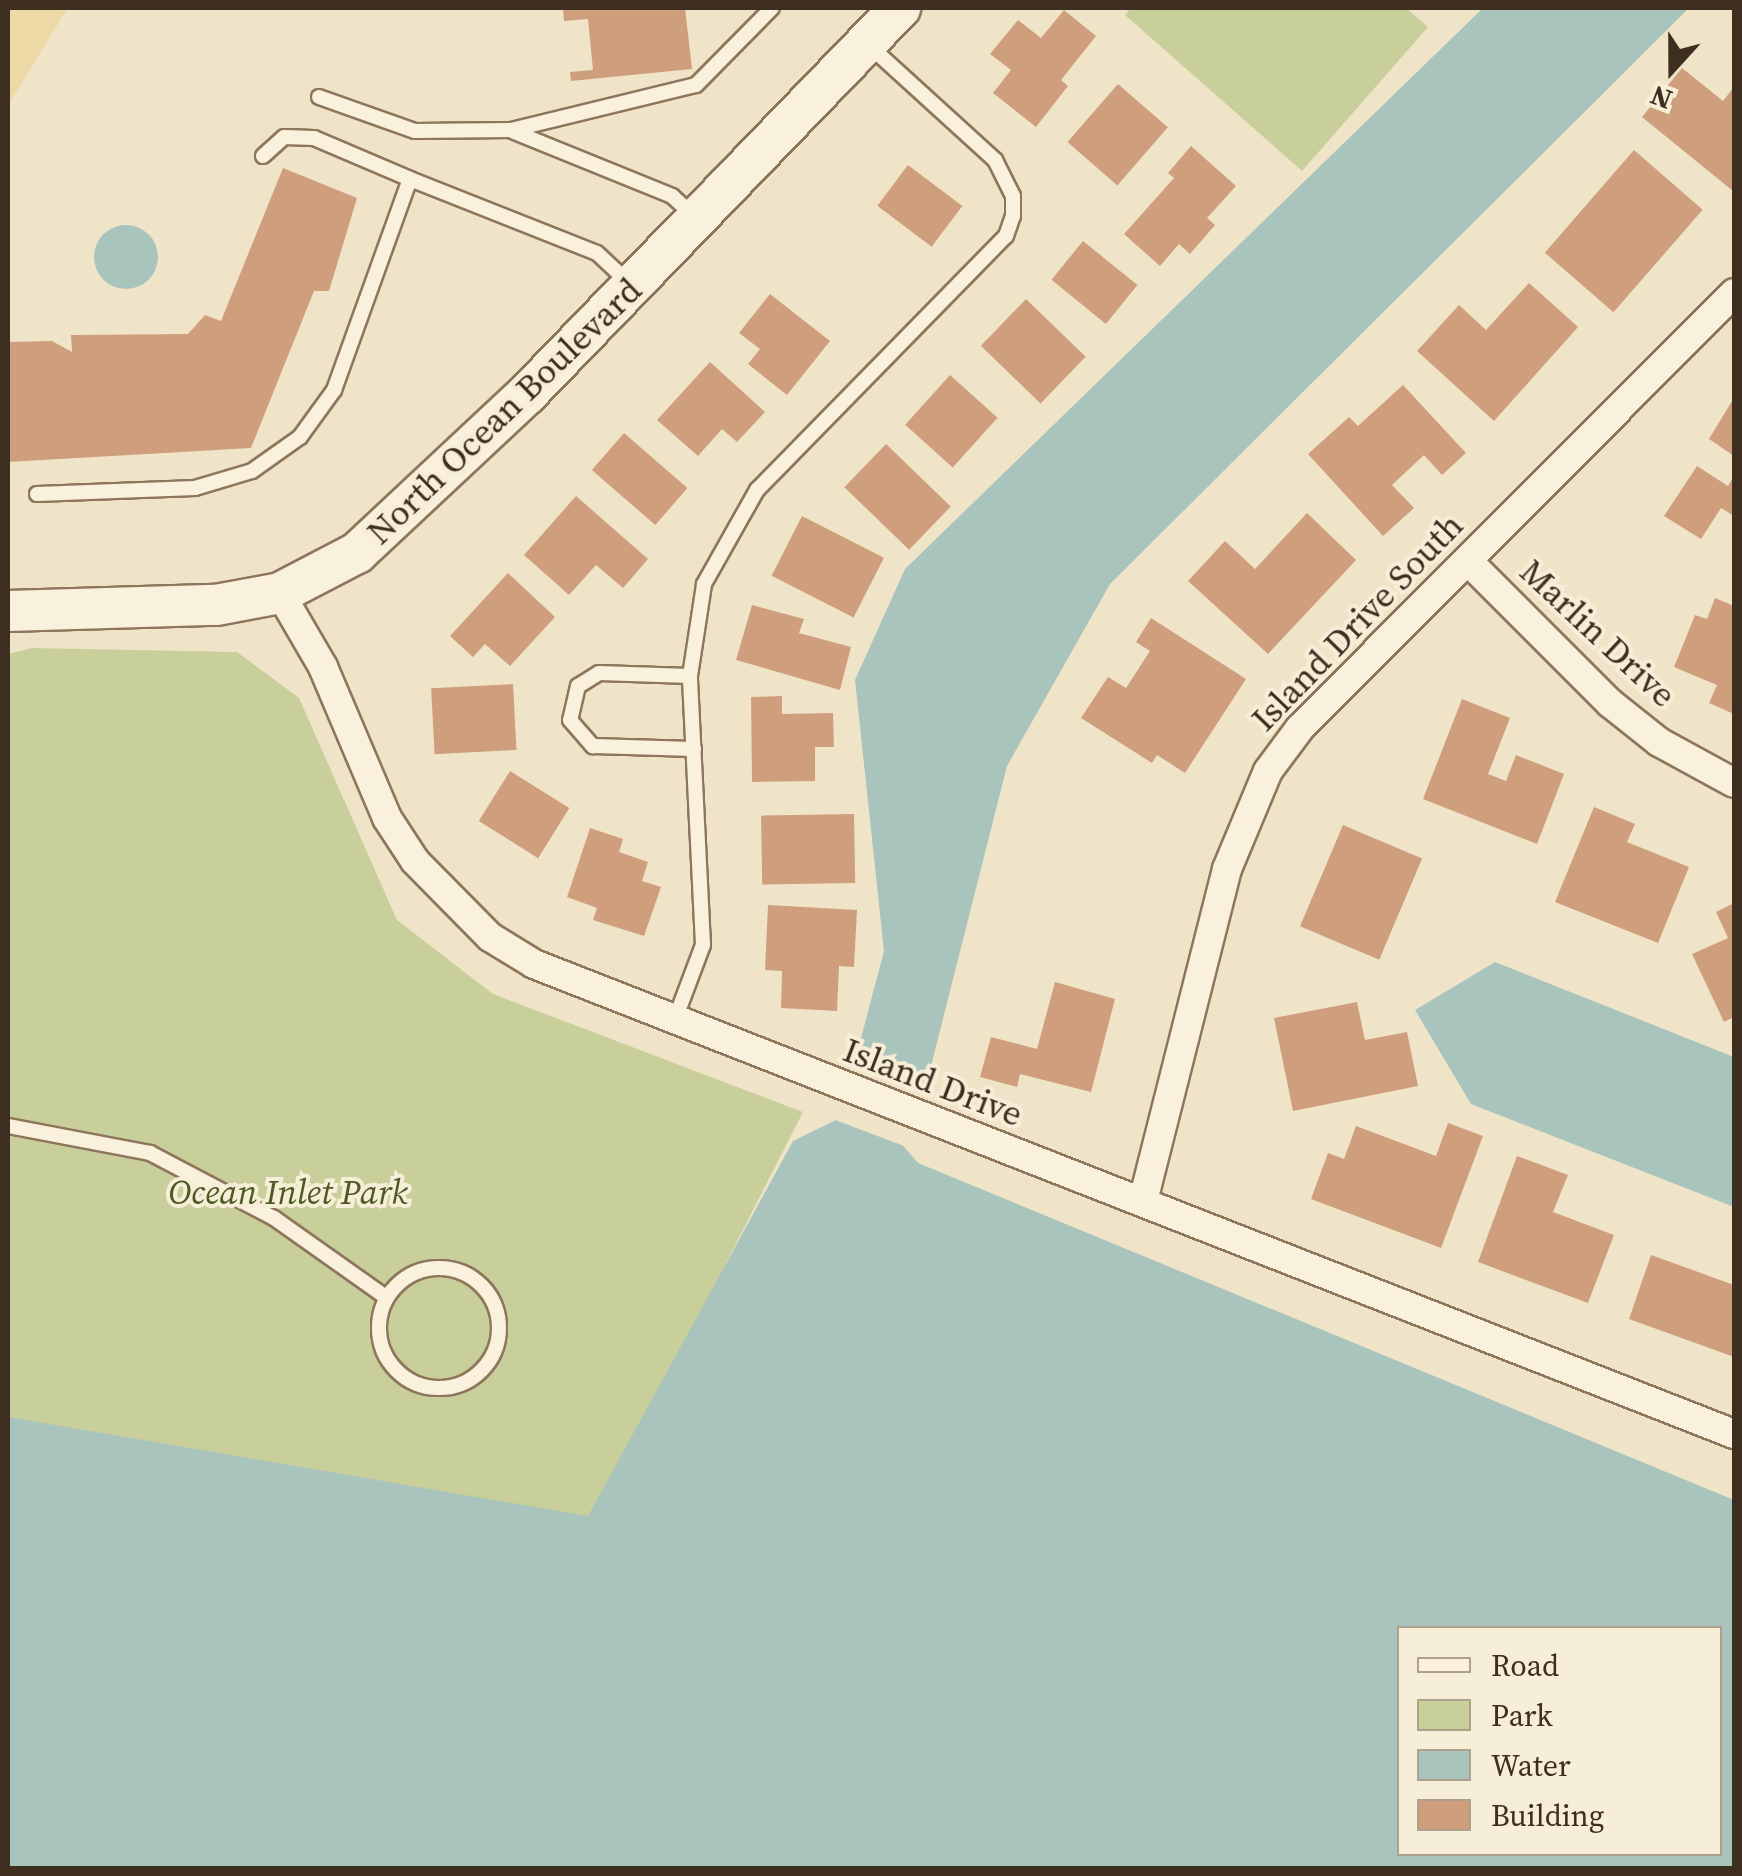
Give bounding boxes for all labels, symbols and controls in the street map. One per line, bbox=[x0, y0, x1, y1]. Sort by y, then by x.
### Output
north arrow bbox=[1622, 20, 1722, 120]
text: N bbox=[1645, 77, 1678, 119]
street label: North Ocean Boulevard bbox=[358, 269, 650, 553]
street label: Island Drive South bbox=[1242, 504, 1472, 740]
street label: Marlin Drive bbox=[1511, 550, 1685, 716]
street label: Island Drive bbox=[838, 1029, 1028, 1135]
park label: Ocean Inlet Park bbox=[168, 1171, 408, 1213]
legend bbox=[1397, 1626, 1722, 1856]
text: Road bbox=[1491, 1645, 1559, 1686]
text: Park bbox=[1491, 1695, 1553, 1736]
text: Water bbox=[1491, 1745, 1571, 1786]
text: Building bbox=[1491, 1795, 1604, 1836]

